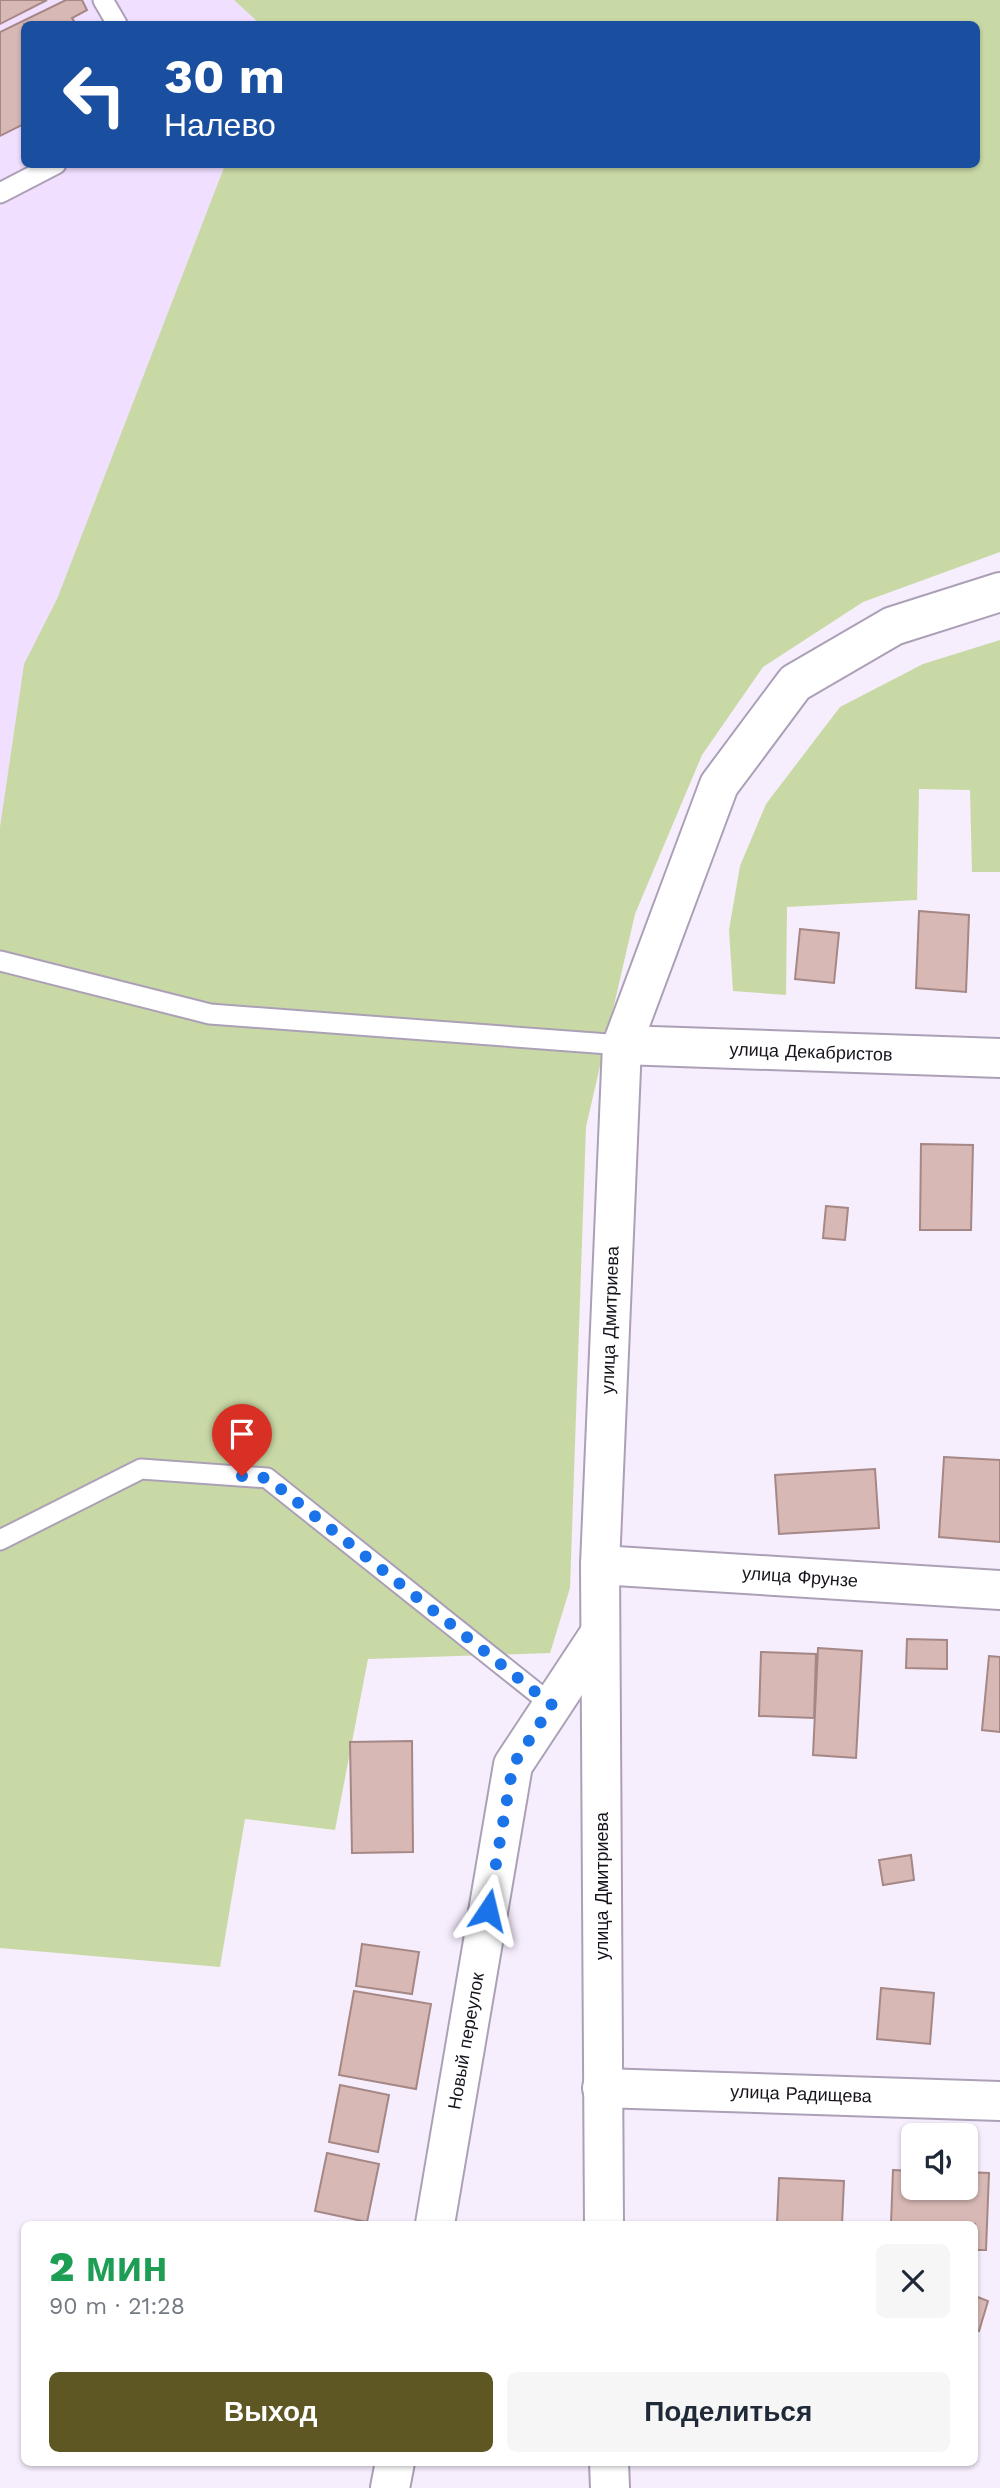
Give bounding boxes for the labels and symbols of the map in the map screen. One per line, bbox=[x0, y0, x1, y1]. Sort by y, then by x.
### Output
street label: улица Декабристов bbox=[729, 1038, 893, 1065]
street label: улица Дмитриева bbox=[596, 1245, 623, 1394]
pin bbox=[212, 1404, 272, 1476]
street label: улица Фрунзе bbox=[741, 1562, 859, 1591]
street label: улица Дмитриева bbox=[591, 1811, 612, 1960]
position arrow bbox=[451, 1873, 525, 1947]
street label: Новый переулок bbox=[443, 1971, 488, 2111]
street label: улица Радищева bbox=[730, 2081, 873, 2106]

